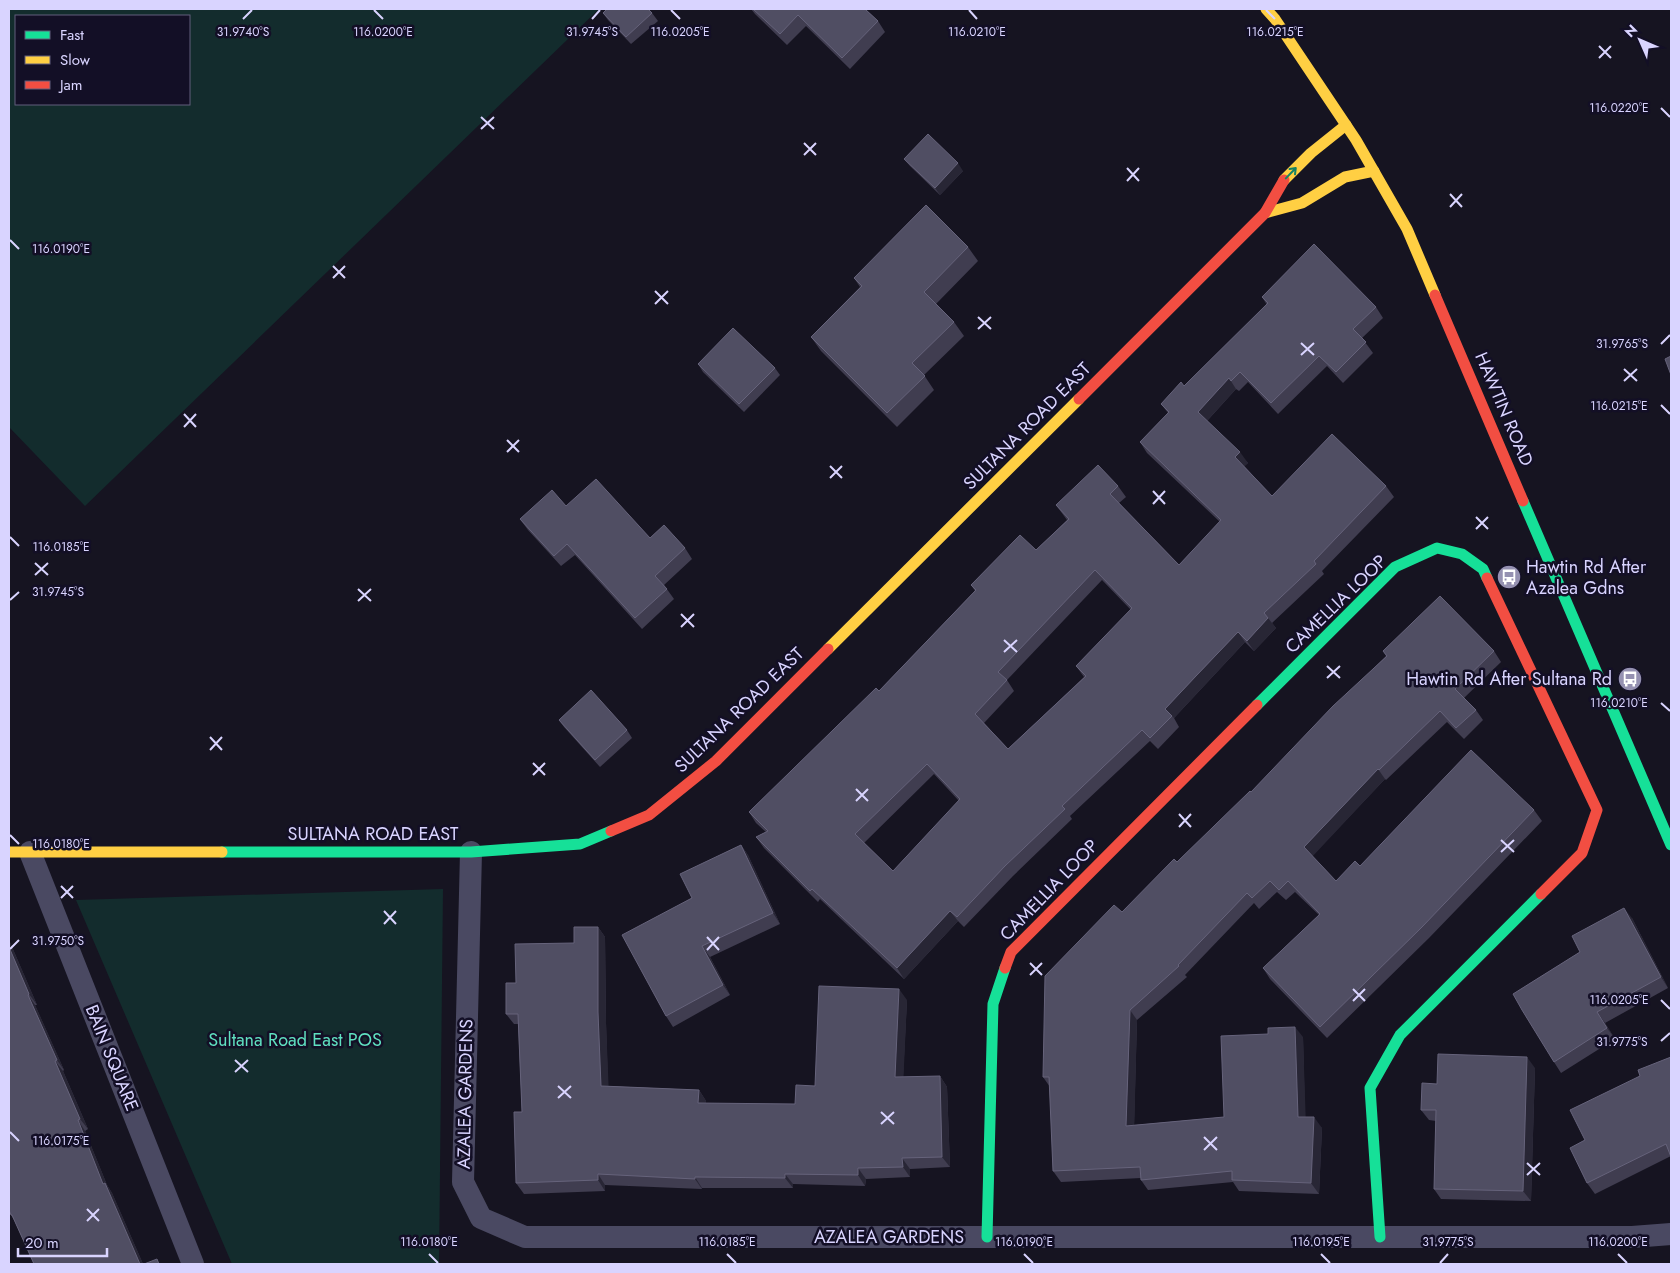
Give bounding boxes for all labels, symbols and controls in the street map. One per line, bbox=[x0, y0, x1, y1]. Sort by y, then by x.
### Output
legend bbox=[15, 15, 190, 105]
north arrow bbox=[1615, 15, 1665, 65]
text: N bbox=[1620, 20, 1642, 42]
text: 31.9740°S bbox=[217, 23, 270, 41]
text: 116.0200°E bbox=[353, 23, 413, 41]
text: 31.9745°S bbox=[566, 23, 618, 41]
text: 116.0205°E bbox=[650, 23, 710, 41]
text: 116.0210°E bbox=[948, 23, 1006, 41]
text: 116.0215°E bbox=[1246, 23, 1304, 41]
text: Fast bbox=[60, 24, 84, 46]
text: Slow bbox=[60, 49, 91, 71]
text: Jam bbox=[58, 74, 83, 96]
text: 116.0220°E bbox=[1589, 99, 1649, 117]
one-way arrow bbox=[1285, 166, 1297, 179]
text: 116.0190°E bbox=[32, 240, 90, 258]
text: 31.9765°S bbox=[1596, 335, 1648, 353]
street label: HAWTIN ROAD bbox=[1468, 348, 1540, 470]
street label: SULTANA ROAD EAST bbox=[957, 356, 1097, 496]
text: 116.0215°E bbox=[1590, 397, 1648, 415]
text: 116.0185°E bbox=[32, 538, 90, 556]
street label: CAMELLIA LOOP bbox=[1279, 549, 1393, 659]
place label: Hawtin Rd After Azalea Gdns bbox=[1526, 554, 1647, 601]
bus stop icon: Hawtin Rd After Azalea Gdns bbox=[1496, 564, 1522, 590]
text: 31.9745°S bbox=[32, 583, 84, 601]
street label: SULTANA ROAD EAST bbox=[668, 641, 810, 779]
place label: Hawtin Rd After Sultana Rd bbox=[1406, 666, 1612, 692]
bus stop icon: Hawtin Rd After Sultana Rd bbox=[1617, 666, 1643, 692]
text: 116.0210°E bbox=[1590, 694, 1648, 712]
street label: SULTANA ROAD EAST bbox=[288, 821, 459, 847]
street label: CAMELLIA LOOP bbox=[994, 833, 1104, 947]
text: 116.0180°E bbox=[32, 835, 90, 853]
text: 31.9750°S bbox=[32, 932, 85, 950]
text: 116.0205°E bbox=[1589, 991, 1649, 1009]
street label: BAIN SQUARE bbox=[79, 1001, 145, 1115]
street label: AZALEA GARDENS bbox=[451, 1019, 479, 1169]
park label: Sultana Road East POS bbox=[208, 1027, 382, 1053]
text: 31.9775°S bbox=[1596, 1033, 1648, 1051]
text: 116.0175°E bbox=[33, 1132, 89, 1150]
street label: AZALEA GARDENS bbox=[814, 1224, 964, 1250]
scale bar bbox=[18, 1226, 106, 1258]
text: 20 m bbox=[25, 1232, 59, 1254]
text: 116.0180°E bbox=[400, 1233, 458, 1251]
text: 116.0185°E bbox=[698, 1233, 756, 1251]
text: 116.0190°E bbox=[995, 1233, 1053, 1251]
text: 116.0195°E bbox=[1292, 1233, 1350, 1251]
text: 31.9775°S bbox=[1422, 1233, 1474, 1251]
text: 116.0200°E bbox=[1588, 1233, 1648, 1251]

